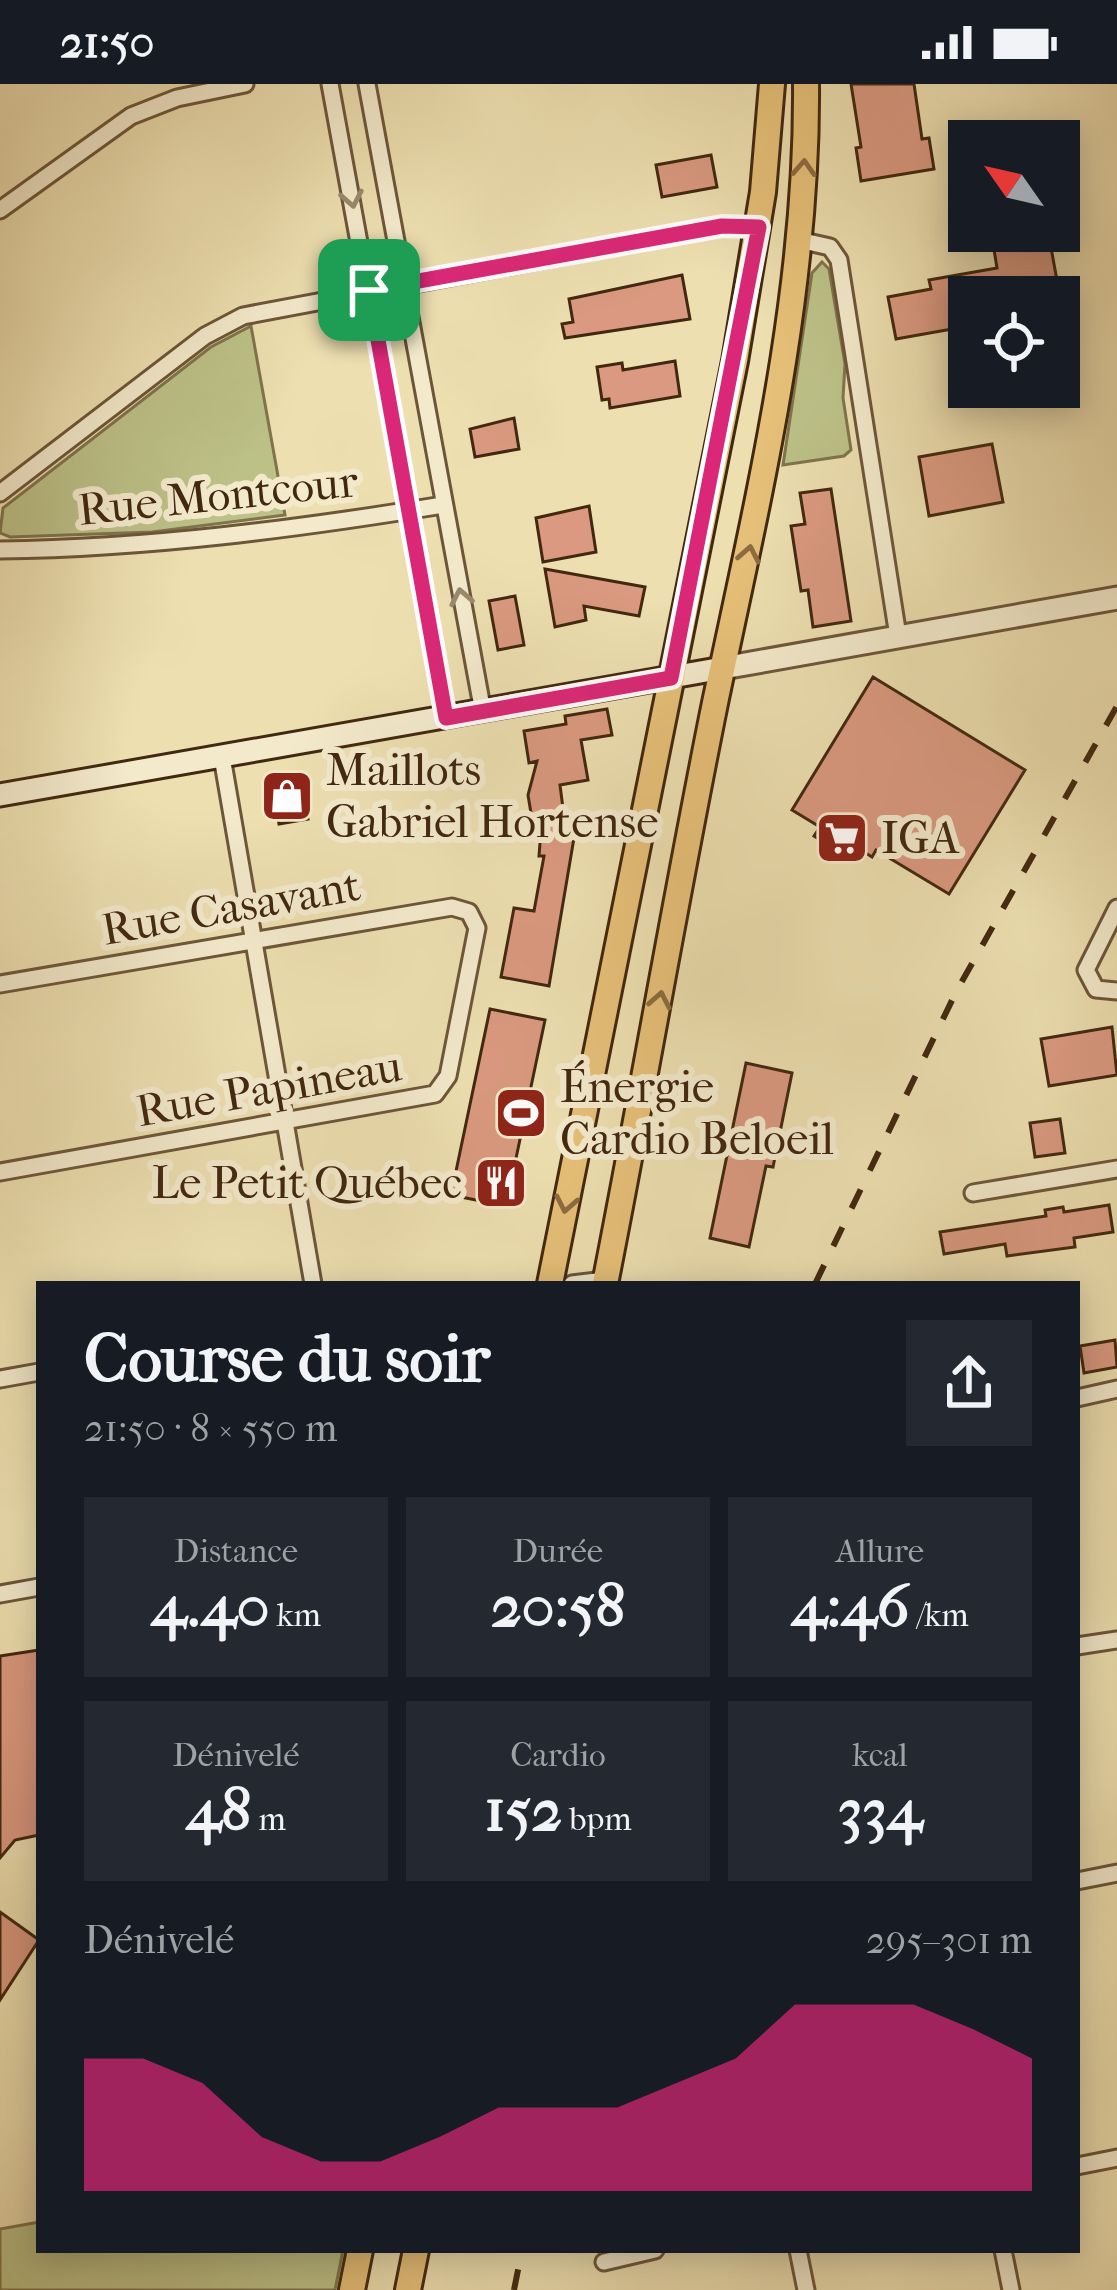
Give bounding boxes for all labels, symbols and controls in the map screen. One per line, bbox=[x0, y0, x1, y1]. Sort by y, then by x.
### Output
text: 21:50 bbox=[60, 16, 154, 69]
north arrow bbox=[948, 120, 1080, 252]
map controls bbox=[948, 120, 1080, 408]
one-way arrow bbox=[791, 158, 817, 177]
one-way arrow bbox=[338, 189, 364, 209]
pin bbox=[318, 239, 420, 341]
icon: arrive bbox=[336, 257, 402, 323]
button: locate bbox=[948, 276, 1080, 408]
street label: Rue Montcour bbox=[76, 455, 361, 537]
one-way arrow bbox=[735, 544, 760, 564]
one-way arrow bbox=[449, 587, 475, 607]
place label: Maillots Gabriel Hortense bbox=[326, 744, 658, 849]
shop icon: Maillots Gabriel Hortense bbox=[259, 768, 315, 824]
supermarket icon: IGA bbox=[814, 810, 870, 866]
place label: IGA bbox=[881, 812, 960, 865]
street label: Rue Casavant bbox=[98, 859, 364, 957]
one-way arrow bbox=[646, 990, 672, 1010]
street label: Rue Papineau bbox=[132, 1040, 406, 1138]
place label: Énergie Cardio Beloeil bbox=[560, 1060, 834, 1166]
sports icon: Énergie Cardio Beloeil bbox=[493, 1085, 549, 1141]
restaurant icon: Le Petit Québec bbox=[473, 1155, 529, 1211]
place label: Le Petit Québec bbox=[152, 1157, 462, 1210]
one-way arrow bbox=[554, 1194, 580, 1214]
button: share bbox=[906, 1320, 1032, 1446]
text: Course du soir bbox=[84, 1321, 490, 1398]
text: 21:50 · 8 × 550 m bbox=[84, 1405, 337, 1451]
text: Distance bbox=[174, 1532, 298, 1571]
text: Durée bbox=[513, 1532, 603, 1571]
text: Allure bbox=[836, 1532, 924, 1571]
text: 4.40 bbox=[151, 1571, 270, 1642]
text: 20:58 bbox=[491, 1571, 625, 1642]
text: 4:46 bbox=[791, 1571, 909, 1642]
text: km bbox=[270, 1596, 321, 1635]
text: /km bbox=[909, 1596, 969, 1635]
text: Dénivelé bbox=[172, 1736, 300, 1775]
text: Cardio bbox=[510, 1736, 606, 1775]
text: kcal bbox=[852, 1736, 908, 1775]
text: 48 bbox=[186, 1775, 252, 1846]
text: 152 bbox=[484, 1775, 562, 1846]
text: 334 bbox=[838, 1775, 922, 1846]
text: m bbox=[252, 1800, 286, 1839]
text: bpm bbox=[562, 1800, 632, 1839]
text: Dénivelé bbox=[84, 1917, 234, 1963]
text: 295–301 m bbox=[866, 1917, 1032, 1963]

